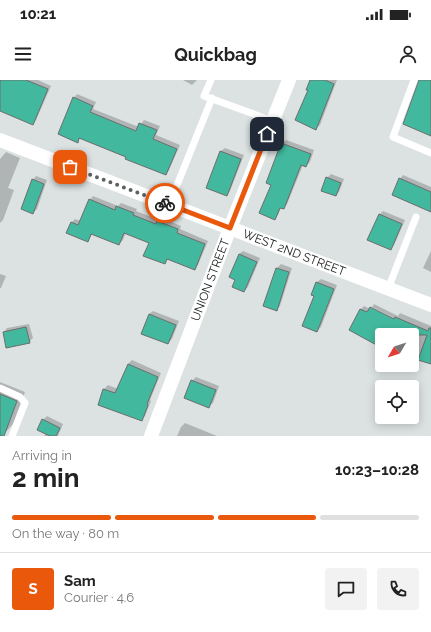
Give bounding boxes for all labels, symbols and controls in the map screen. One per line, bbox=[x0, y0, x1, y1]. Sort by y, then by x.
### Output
text: 10:21 bbox=[20, 5, 56, 23]
icon: menu bbox=[12, 43, 34, 65]
icon: person bbox=[397, 43, 419, 65]
text: Quickbag bbox=[174, 44, 257, 65]
pin bbox=[250, 117, 284, 151]
icon: home bbox=[256, 123, 278, 145]
pin bbox=[53, 150, 87, 184]
icon: bag bbox=[59, 156, 81, 178]
courier bbox=[145, 183, 185, 223]
icon: bike bbox=[154, 192, 176, 214]
street label: WEST 2ND STREET bbox=[241, 227, 348, 279]
street label: UNION STREET bbox=[188, 236, 233, 323]
north arrow bbox=[375, 328, 419, 372]
map controls bbox=[375, 328, 419, 424]
button: locate bbox=[375, 380, 419, 424]
text: Arriving in bbox=[12, 448, 72, 463]
text: 10:23–10:28 bbox=[335, 461, 419, 479]
text: 2 min bbox=[12, 463, 79, 493]
text: On the way · 80 m bbox=[12, 526, 119, 541]
button: chat bbox=[325, 568, 367, 610]
button: phone bbox=[377, 568, 419, 610]
text: Sam bbox=[64, 572, 96, 590]
text: S bbox=[28, 580, 38, 598]
text: Courier · 4.6 bbox=[64, 590, 134, 605]

